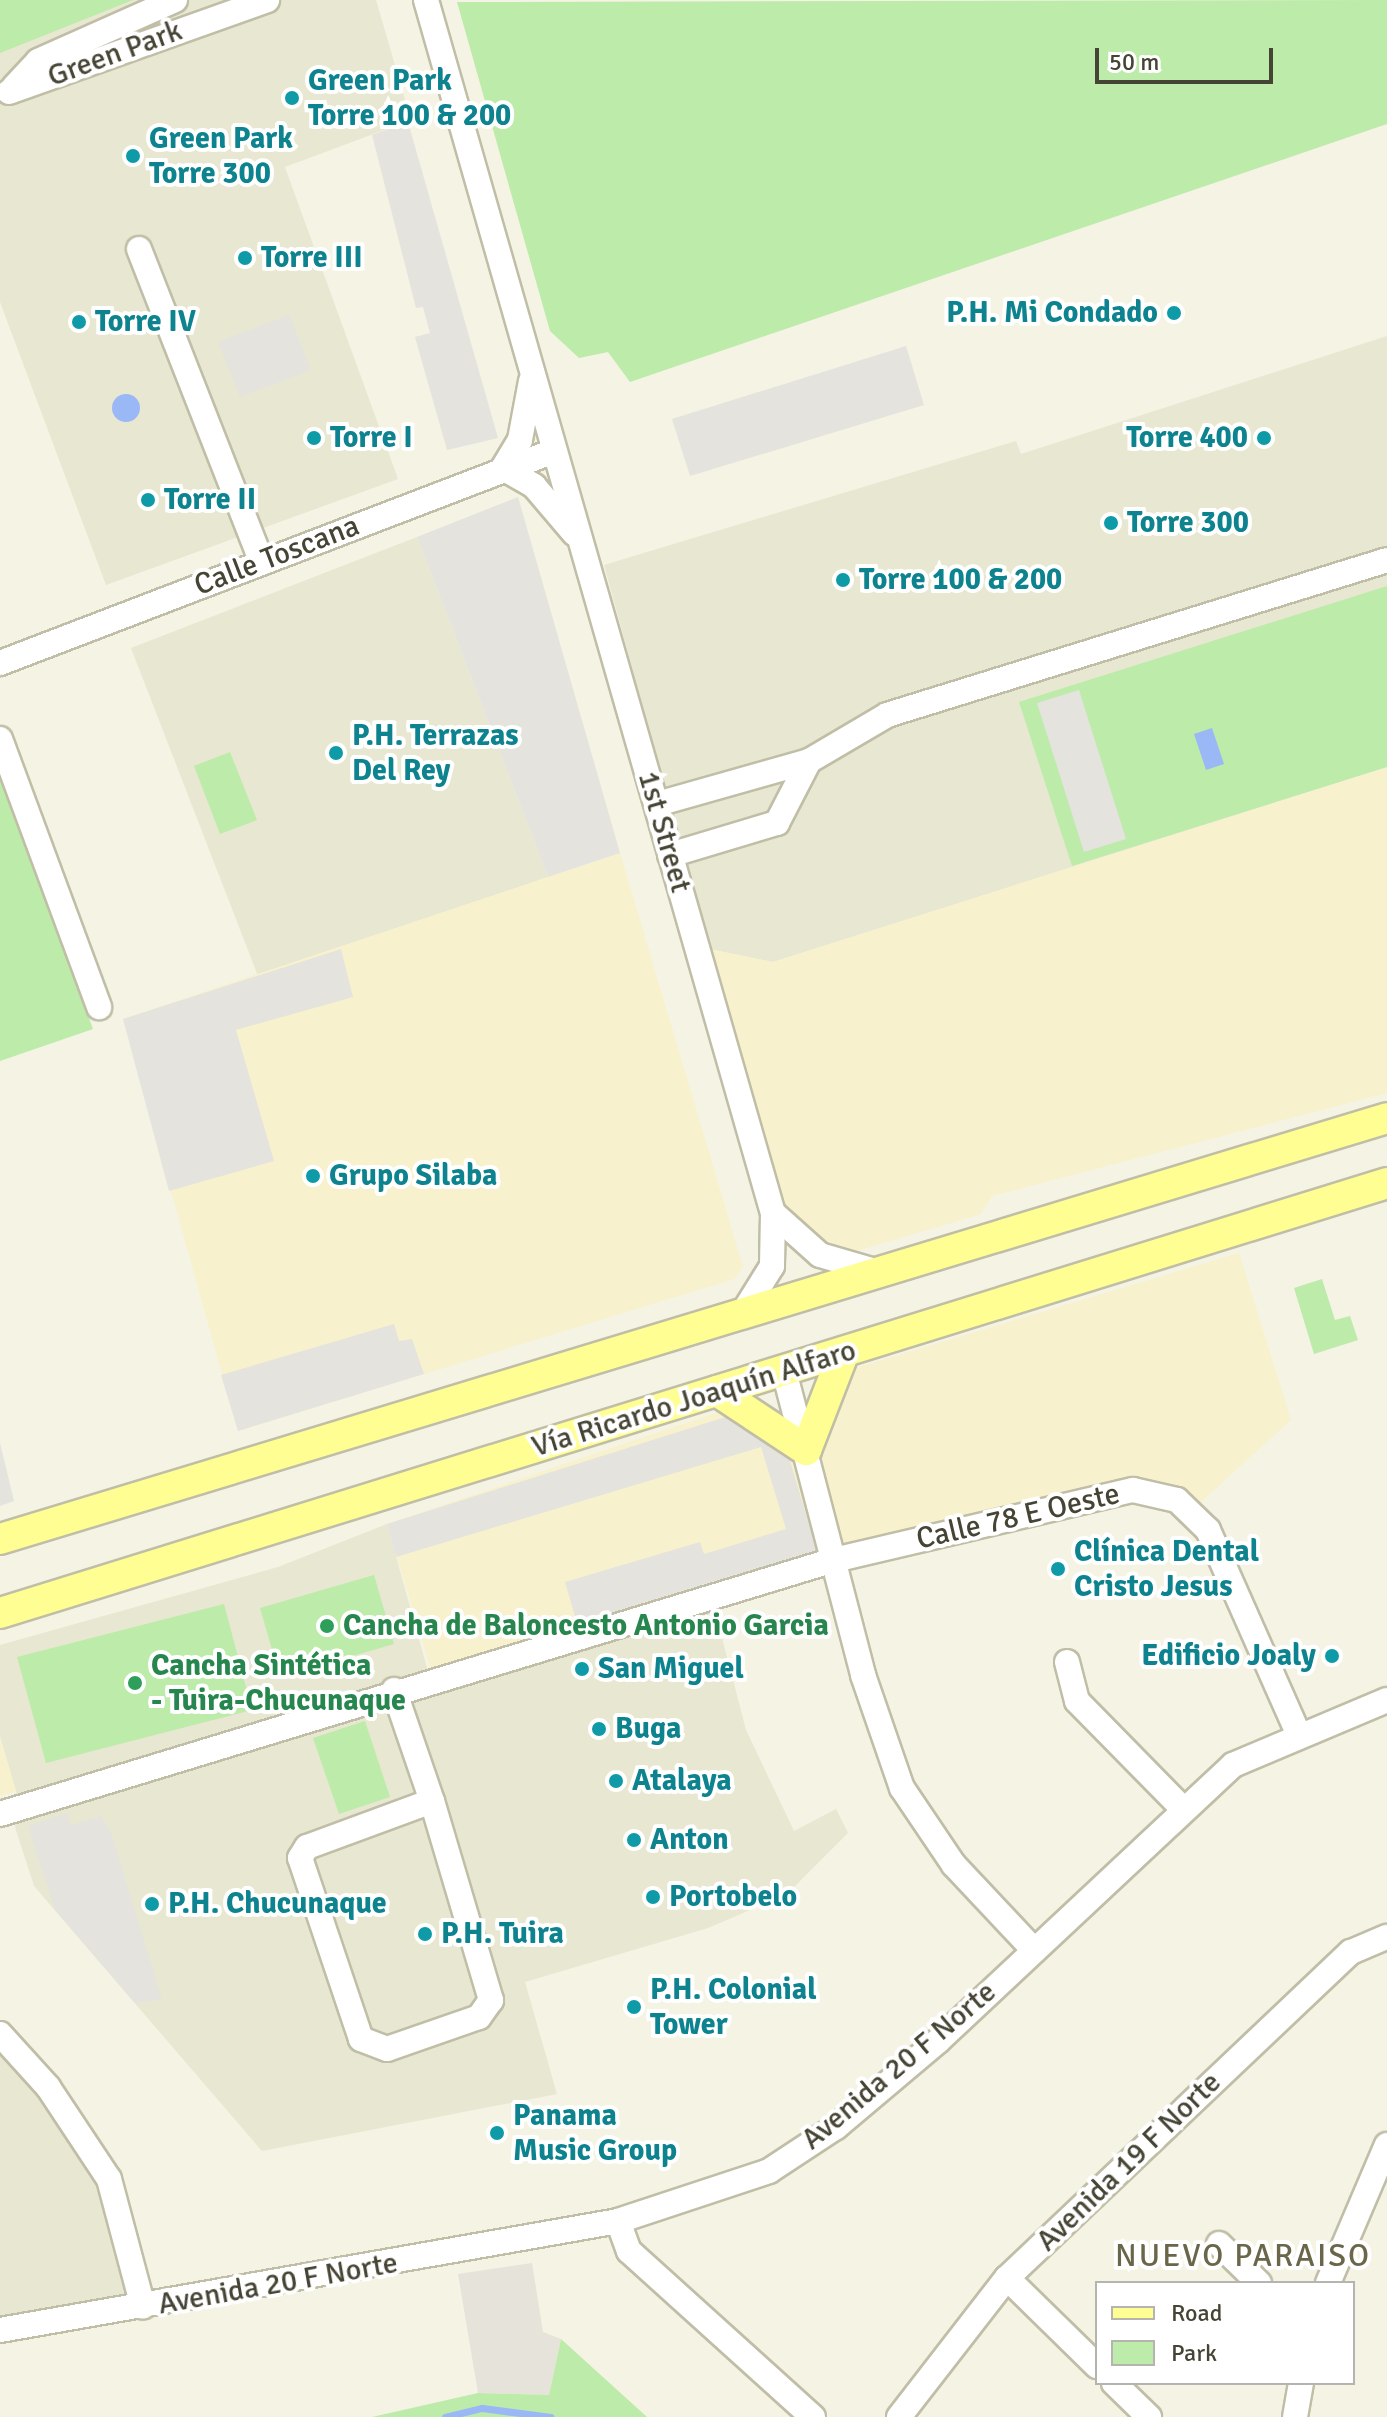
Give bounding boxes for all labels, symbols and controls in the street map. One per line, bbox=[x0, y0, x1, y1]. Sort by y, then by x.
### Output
street label: Green Park bbox=[43, 13, 187, 95]
scale bar bbox=[1099, 32, 1277, 82]
text: 50 m bbox=[1109, 47, 1159, 77]
place label: Green Park Torre 100 & 200 bbox=[308, 63, 511, 134]
marker: Green Park Torre 100 & 200 bbox=[283, 89, 301, 107]
place label: Green Park Torre 300 bbox=[149, 121, 293, 192]
marker: Green Park Torre 300 bbox=[124, 147, 142, 165]
place label: Torre III bbox=[261, 240, 363, 276]
marker: Torre III bbox=[236, 249, 254, 267]
place label: P.H. Mi Condado bbox=[946, 295, 1158, 331]
place label: Torre IV bbox=[95, 304, 196, 340]
marker: P.H. Mi Condado bbox=[1165, 304, 1183, 322]
marker: Torre IV bbox=[70, 313, 88, 331]
place label: Torre I bbox=[330, 420, 413, 456]
place label: Torre 400 bbox=[1126, 420, 1248, 456]
marker: Torre I bbox=[305, 429, 323, 447]
marker: Torre 400 bbox=[1255, 429, 1273, 447]
place label: Torre II bbox=[164, 482, 256, 518]
marker: Torre II bbox=[139, 491, 157, 509]
place label: Torre 300 bbox=[1127, 505, 1249, 541]
street label: Calle Toscana bbox=[189, 508, 365, 604]
marker: Torre 300 bbox=[1102, 514, 1120, 532]
place label: Torre 100 & 200 bbox=[859, 562, 1062, 598]
marker: Torre 100 & 200 bbox=[834, 571, 852, 589]
place label: P.H. Terrazas Del Rey bbox=[352, 718, 519, 788]
marker: P.H. Terrazas Del Rey bbox=[327, 744, 345, 762]
street label: 1st Street bbox=[630, 767, 698, 897]
place label: Grupo Silaba bbox=[329, 1158, 497, 1194]
marker: Grupo Silaba bbox=[304, 1167, 322, 1185]
street label: Vía Ricardo Joaquín Alfaro bbox=[528, 1333, 860, 1465]
street label: Calle 78 E Oeste bbox=[913, 1476, 1123, 1558]
place label: Clínica Dental Cristo Jesus bbox=[1074, 1534, 1259, 1604]
marker: Clínica Dental Cristo Jesus bbox=[1049, 1560, 1067, 1578]
place label: Cancha de Baloncesto Antonio Garcia bbox=[343, 1608, 829, 1644]
marker: Cancha de Baloncesto Antonio Garcia bbox=[318, 1617, 336, 1635]
place label: Edificio Joaly bbox=[1141, 1638, 1316, 1674]
marker: Edificio Joaly bbox=[1323, 1647, 1341, 1665]
place label: Cancha Sintética - Tuira-Chucunaque bbox=[151, 1648, 406, 1718]
place label: San Miguel bbox=[598, 1651, 744, 1687]
marker: San Miguel bbox=[573, 1660, 591, 1678]
marker: Cancha Sintética - Tuira-Chucunaque bbox=[126, 1674, 144, 1692]
place label: Buga bbox=[615, 1711, 681, 1747]
marker: Buga bbox=[590, 1720, 608, 1738]
place label: Atalaya bbox=[632, 1763, 732, 1799]
marker: Atalaya bbox=[607, 1772, 625, 1790]
place label: Anton bbox=[650, 1822, 729, 1858]
marker: Anton bbox=[625, 1831, 643, 1849]
place label: Portobelo bbox=[669, 1879, 797, 1915]
place label: P.H. Chucunaque bbox=[168, 1886, 387, 1922]
marker: Portobelo bbox=[644, 1888, 662, 1906]
marker: P.H. Chucunaque bbox=[143, 1895, 161, 1913]
place label: P.H. Tuira bbox=[441, 1916, 564, 1952]
marker: P.H. Tuira bbox=[416, 1925, 434, 1943]
place label: P.H. Colonial Tower bbox=[650, 1972, 817, 2042]
street label: Avenida 20 F Norte bbox=[795, 1974, 1003, 2158]
marker: P.H. Colonial Tower bbox=[625, 1998, 643, 2016]
street label: Avenida 19 F Norte bbox=[1029, 2065, 1229, 2259]
place label: Panama Music Group bbox=[513, 2098, 677, 2168]
marker: Panama Music Group bbox=[488, 2124, 506, 2142]
district label: NUEVO PARAISO bbox=[1115, 2237, 1371, 2275]
street label: Avenida 20 F Norte bbox=[155, 2245, 401, 2323]
legend bbox=[1095, 2281, 1355, 2385]
text: Road bbox=[1171, 2298, 1222, 2328]
text: Park bbox=[1171, 2338, 1217, 2368]

